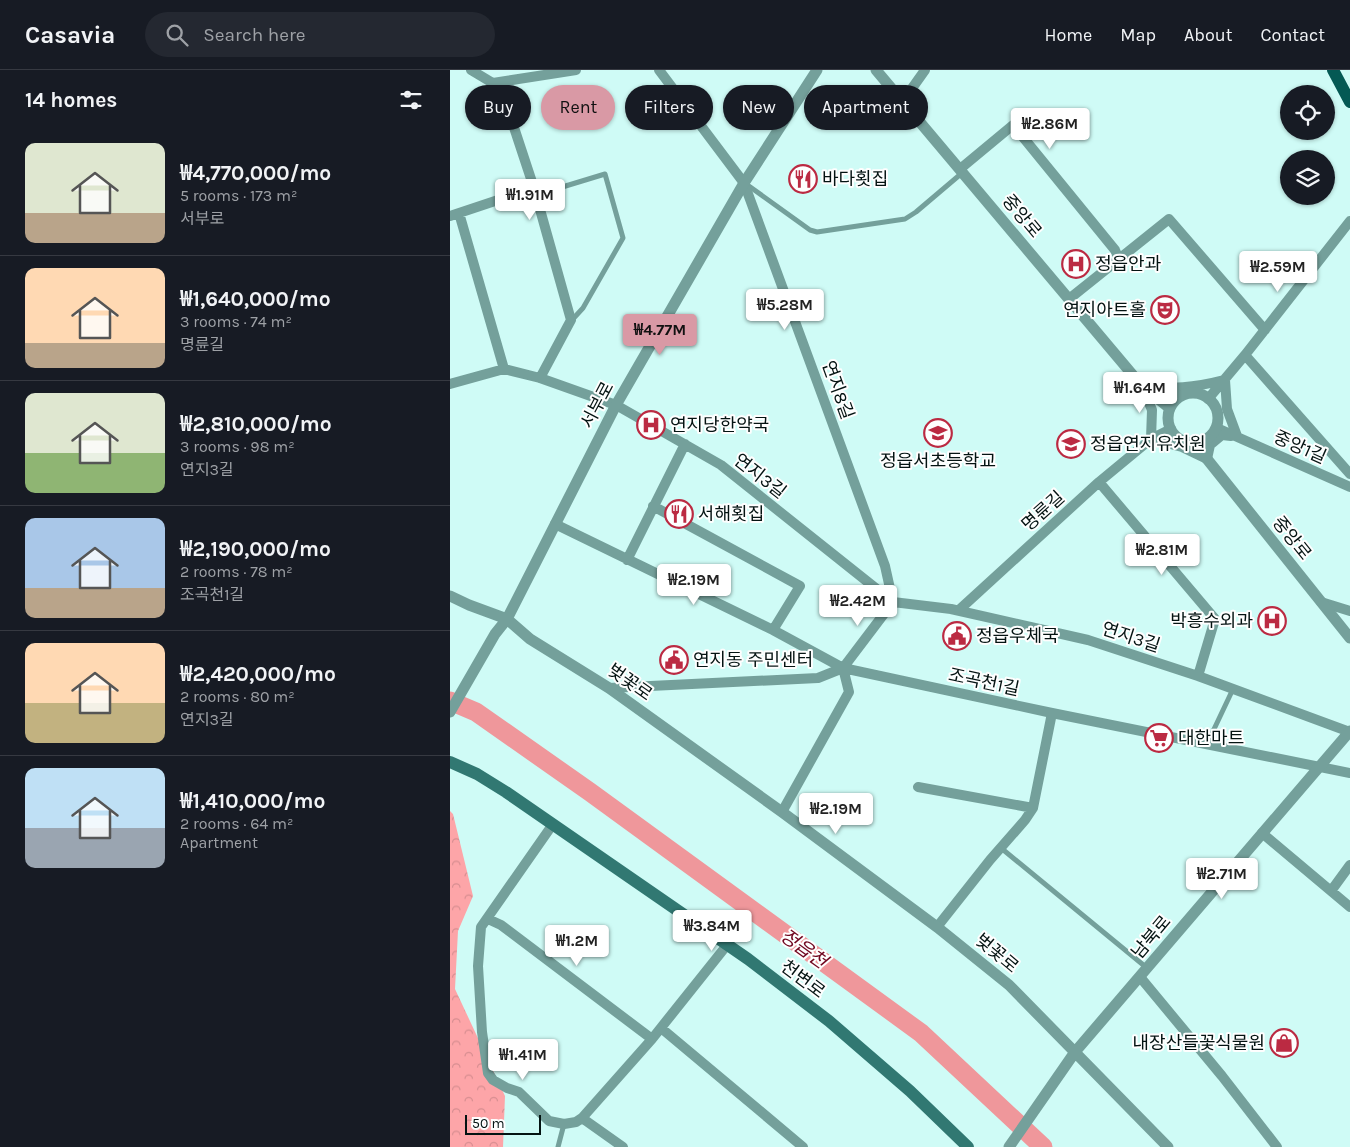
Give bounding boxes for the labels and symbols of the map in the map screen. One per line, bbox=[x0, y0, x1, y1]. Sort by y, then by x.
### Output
pin: ₩2.86M bbox=[1009, 108, 1091, 150]
restaurant icon: 바다횟집 bbox=[788, 164, 818, 194]
place label: 바다횟집 bbox=[822, 168, 888, 190]
pin: ₩1.91M bbox=[489, 178, 571, 221]
street label: 중앙로 bbox=[998, 190, 1046, 242]
hospital icon: 정읍안과 bbox=[1061, 249, 1091, 279]
pin: ₩2.59M bbox=[1237, 250, 1319, 293]
place label: 정읍안과 bbox=[1095, 253, 1162, 275]
pin: ₩5.28M bbox=[744, 288, 826, 331]
theatre icon: 연지아트홀 bbox=[1150, 295, 1180, 325]
place label: 연지아트홀 bbox=[1063, 299, 1146, 321]
pin: ₩4.77M bbox=[619, 314, 701, 356]
street label: 연지8길 bbox=[817, 358, 859, 422]
pin: ₩1.64M bbox=[1099, 372, 1181, 414]
street label: 서부로 bbox=[576, 378, 618, 432]
hospital icon: 연지당한약국 bbox=[636, 410, 666, 440]
place label: 연지당한약국 bbox=[670, 414, 769, 436]
school or university icon: 정읍서초등학교 bbox=[923, 418, 953, 448]
street label: 중앙1길 bbox=[1270, 426, 1330, 468]
school or university icon: 정읍연지유치원 bbox=[1056, 429, 1086, 459]
place label: 정읍연지유치원 bbox=[1090, 433, 1206, 455]
street label: 연지3길 bbox=[729, 449, 791, 503]
place label: 정읍서초등학교 bbox=[880, 450, 996, 472]
street label: 명륜길 bbox=[1017, 486, 1069, 536]
restaurant icon: 서해횟집 bbox=[664, 499, 694, 529]
place label: 서해횟집 bbox=[698, 503, 764, 525]
street label: 중앙로 bbox=[1268, 512, 1316, 564]
pin: ₩2.81M bbox=[1121, 534, 1203, 576]
pin: ₩2.19M bbox=[653, 564, 735, 606]
pin: ₩2.42M bbox=[817, 584, 899, 627]
hospital icon: 박흥수외과 bbox=[1257, 606, 1287, 636]
place label: 박흥수외과 bbox=[1170, 610, 1253, 632]
street label: 연지3길 bbox=[1099, 617, 1163, 657]
public building icon: 정읍우체국 bbox=[942, 621, 972, 651]
place label: 정읍우체국 bbox=[976, 625, 1059, 647]
public building icon: 연지동 주민센터 bbox=[659, 645, 689, 675]
place label: 연지동 주민센터 bbox=[693, 649, 813, 671]
street label: 벚꽃로 bbox=[603, 659, 657, 705]
street label: 조곡천1길 bbox=[946, 664, 1022, 700]
supermarket icon: 대한마트 bbox=[1144, 723, 1174, 753]
place label: 대한마트 bbox=[1178, 727, 1244, 749]
pin: ₩2.19M bbox=[795, 792, 877, 835]
pin: ₩2.71M bbox=[1181, 858, 1263, 900]
pin: ₩3.84M bbox=[671, 910, 753, 952]
street label: 남북로 bbox=[1127, 911, 1175, 963]
pin: ₩1.2M bbox=[542, 924, 612, 967]
water label: 정읍천 bbox=[776, 924, 832, 974]
street label: 벚꽃로 bbox=[971, 929, 1023, 977]
street label: 천변로 bbox=[777, 955, 829, 1003]
shop icon: 내장산들꽃식물원 bbox=[1269, 1028, 1299, 1058]
place label: 내장산들꽃식물원 bbox=[1133, 1032, 1265, 1054]
pin: ₩1.41M bbox=[482, 1038, 564, 1081]
scale bar bbox=[465, 1112, 541, 1135]

